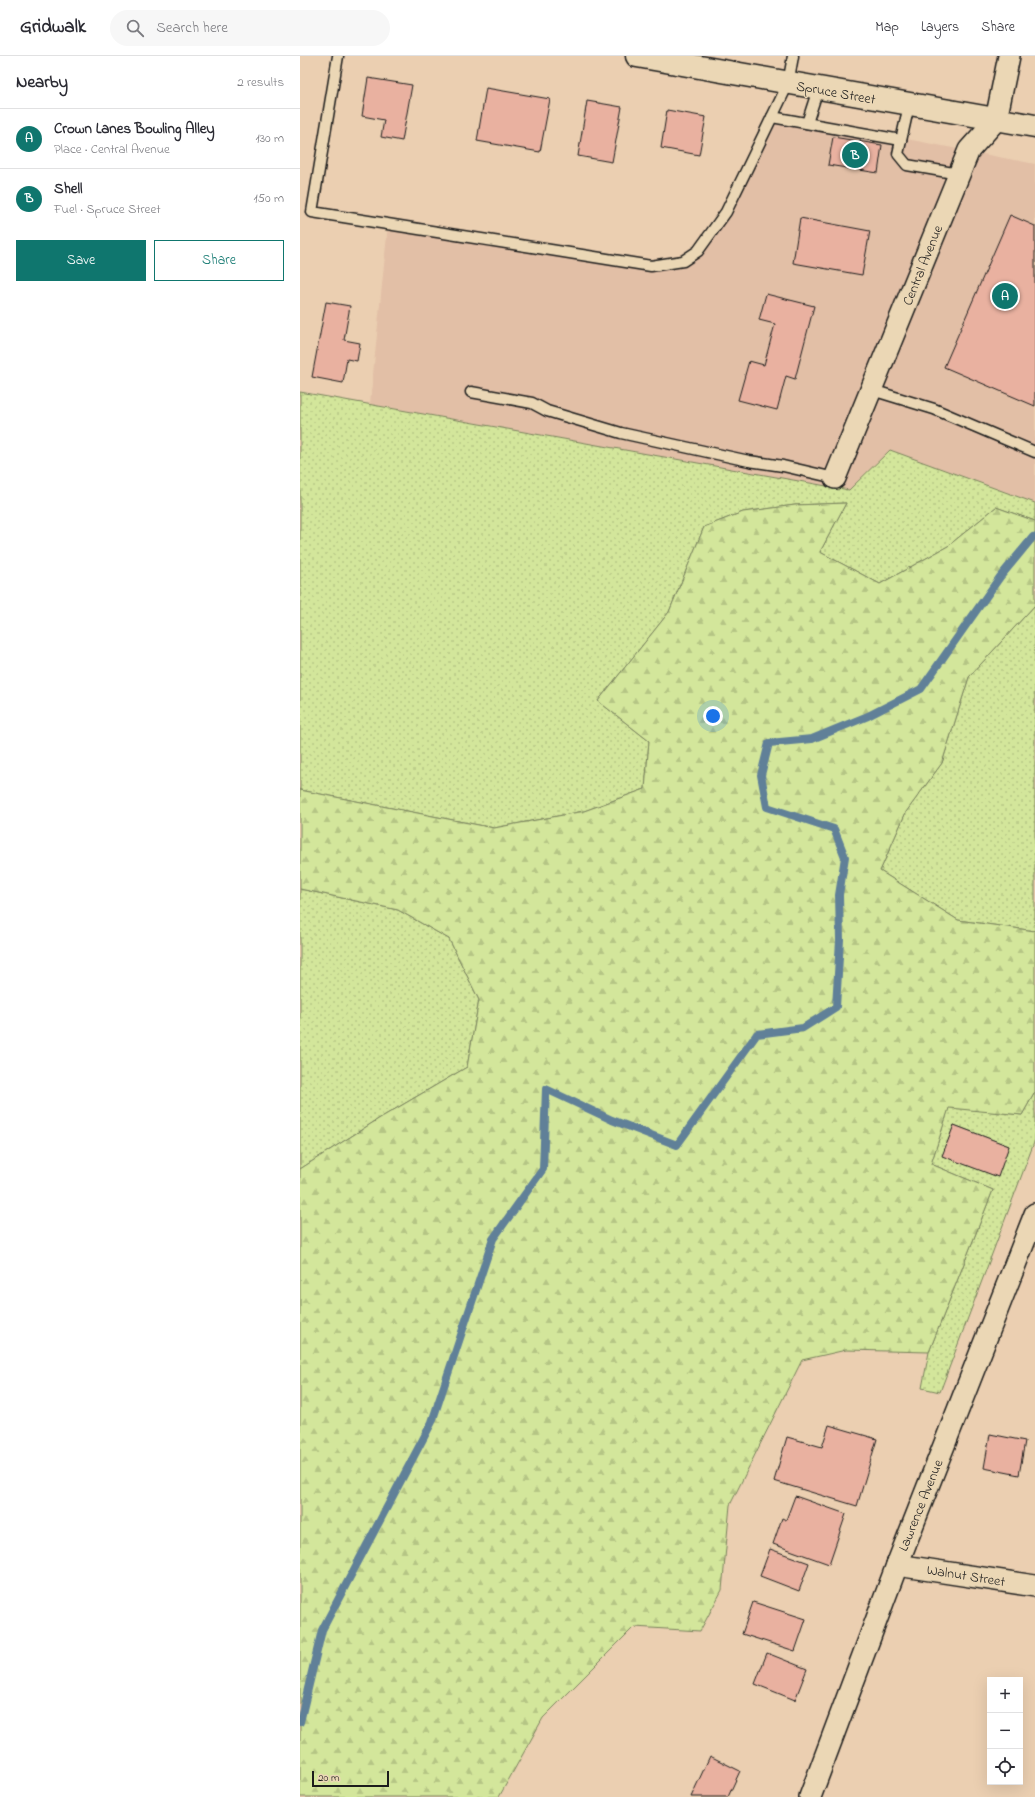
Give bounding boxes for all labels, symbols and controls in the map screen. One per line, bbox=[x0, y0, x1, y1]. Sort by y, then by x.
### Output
search box bbox=[110, 10, 390, 46]
text: Gridwalk bbox=[20, 14, 86, 41]
icon: search bbox=[124, 17, 146, 39]
text: Search here bbox=[156, 17, 228, 39]
text: Map bbox=[875, 17, 899, 38]
text: Layers bbox=[921, 17, 959, 38]
text: Share bbox=[981, 17, 1015, 38]
text: Nearby bbox=[16, 70, 68, 95]
text: 2 results bbox=[237, 73, 284, 92]
street label: Spruce Street bbox=[794, 76, 877, 111]
text: Crown Lanes Bowling Alley bbox=[54, 118, 215, 140]
text: A bbox=[25, 129, 33, 148]
text: 130 m bbox=[256, 129, 284, 148]
text: Place · Central Avenue bbox=[54, 140, 170, 159]
pin: B bbox=[842, 140, 868, 170]
text: Shell bbox=[54, 178, 83, 200]
text: B bbox=[25, 189, 33, 208]
text: 150 m bbox=[253, 189, 284, 208]
text: Fuel · Spruce Street bbox=[54, 200, 161, 219]
street label: Central Avenue bbox=[898, 221, 949, 309]
button: Save bbox=[16, 240, 146, 281]
button: Share bbox=[154, 240, 284, 281]
pin: A bbox=[992, 281, 1018, 311]
your location bbox=[703, 706, 723, 726]
street label: Lawrence Avenue bbox=[893, 1456, 950, 1555]
street label: Walnut Street bbox=[925, 1560, 1007, 1593]
map controls bbox=[987, 1677, 1023, 1785]
button: + bbox=[987, 1677, 1023, 1713]
button: − bbox=[987, 1713, 1023, 1749]
button: locate bbox=[987, 1749, 1023, 1785]
scale bar bbox=[312, 1769, 389, 1788]
text: 20 m bbox=[318, 1770, 340, 1786]

